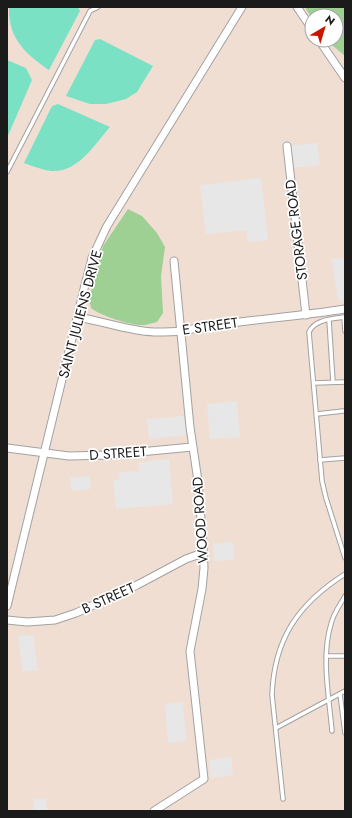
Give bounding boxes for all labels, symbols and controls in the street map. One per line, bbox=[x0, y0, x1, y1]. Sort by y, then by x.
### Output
north arrow bbox=[304, 8, 344, 48]
text: N bbox=[322, 11, 339, 29]
street label: STORAGE ROAD bbox=[280, 179, 312, 281]
street label: SAINT JULIENS DRIVE bbox=[53, 248, 107, 380]
street label: E STREET bbox=[181, 312, 240, 340]
street label: D STREET bbox=[89, 441, 148, 465]
street label: WOOD ROAD bbox=[187, 476, 213, 564]
street label: B STREET bbox=[78, 577, 138, 619]

